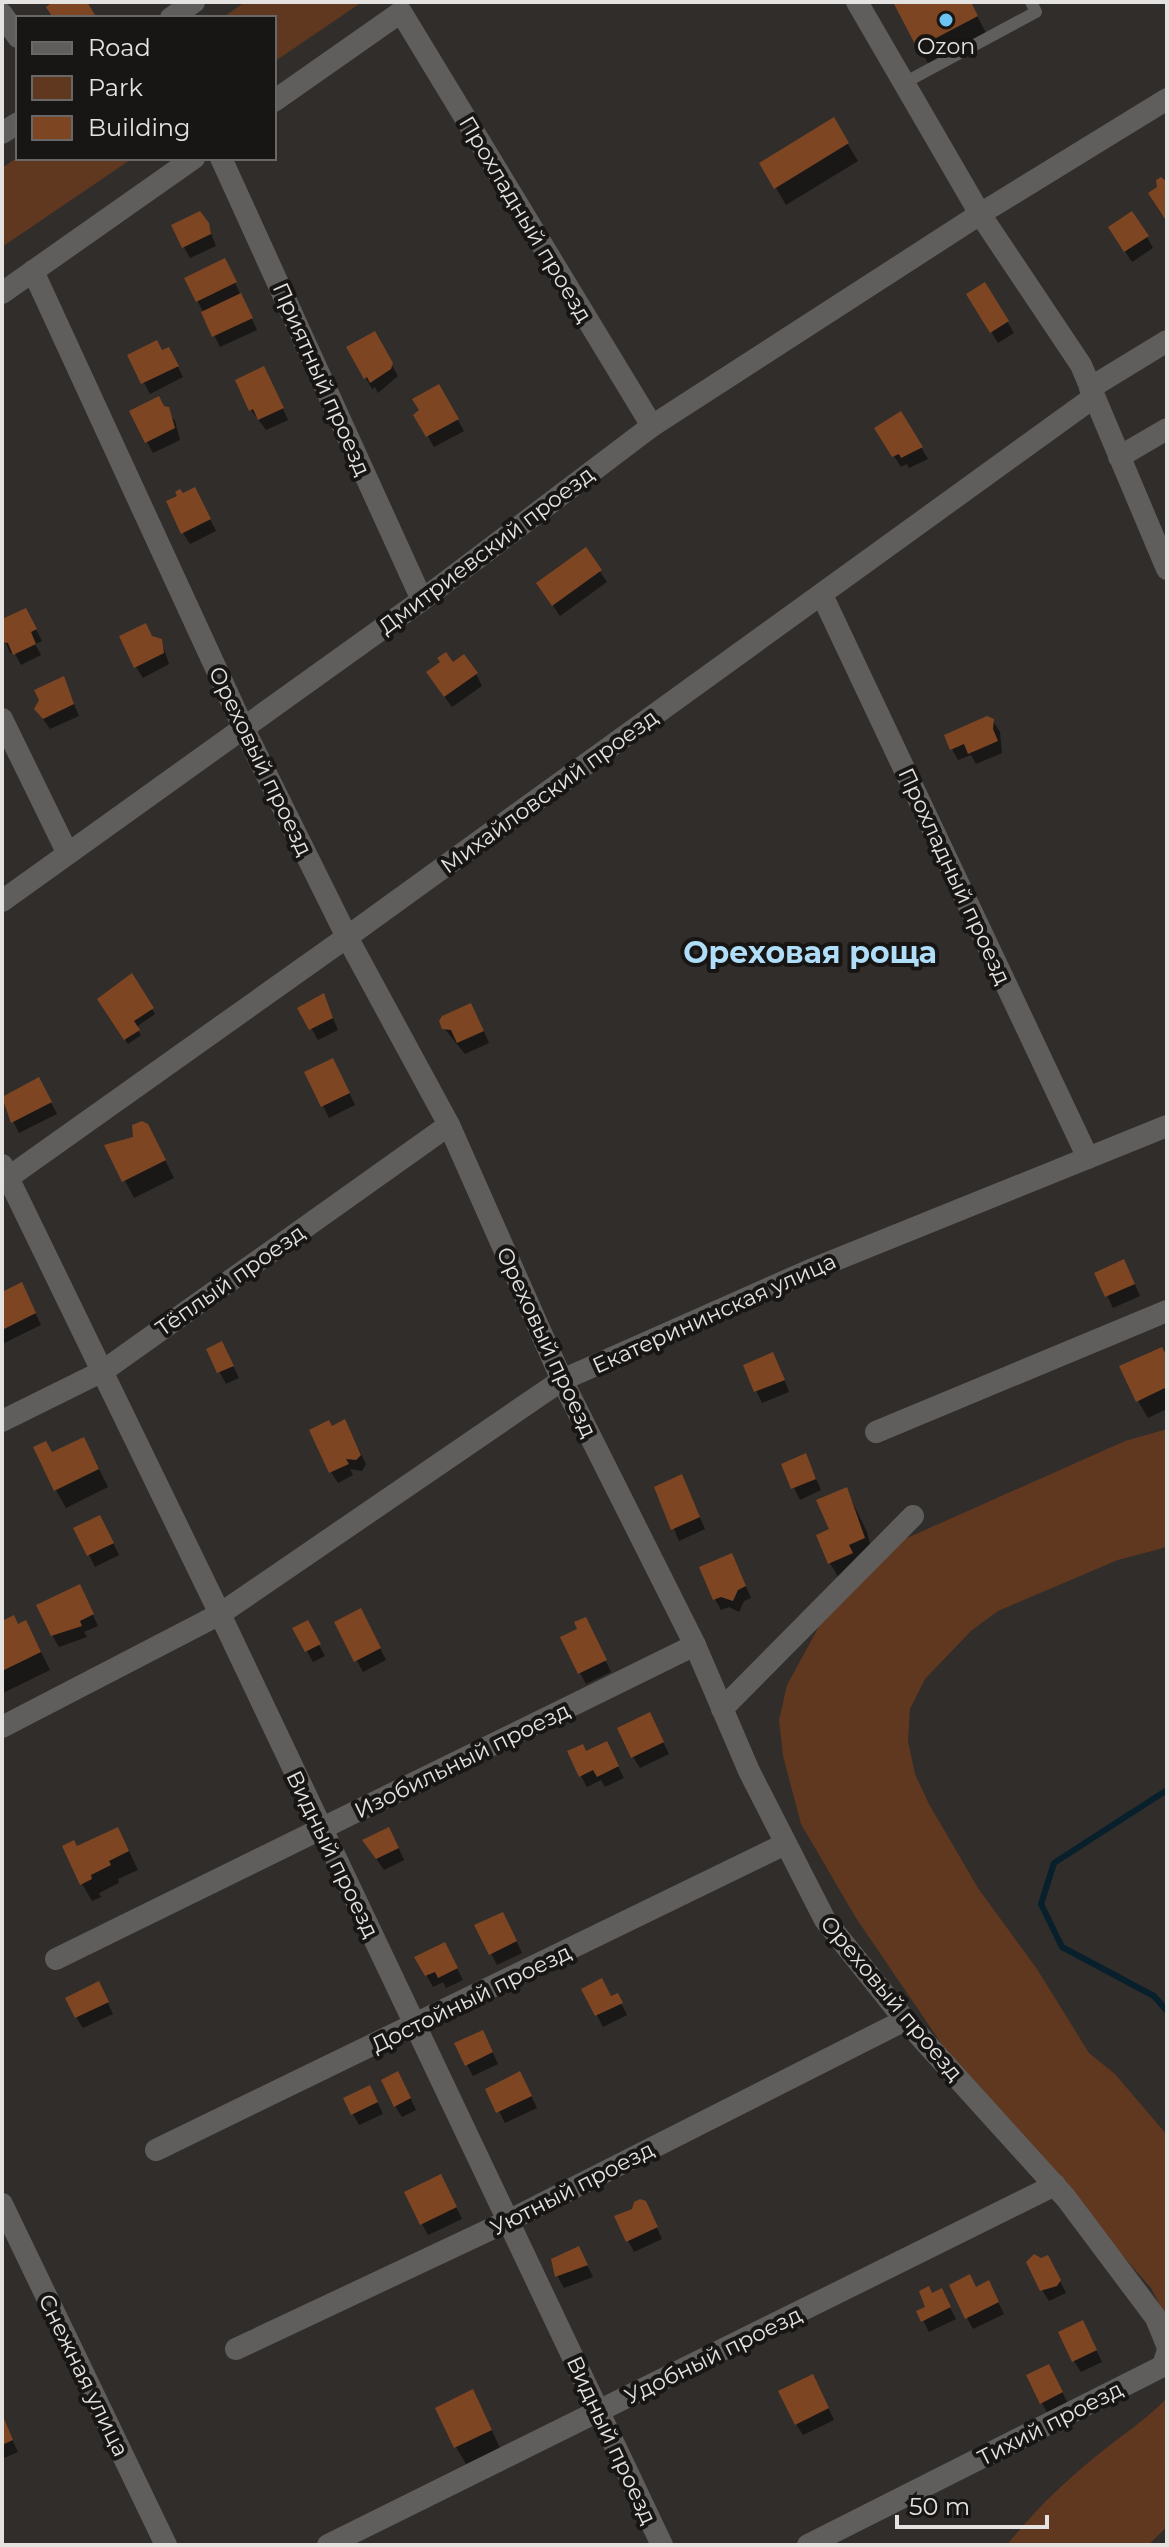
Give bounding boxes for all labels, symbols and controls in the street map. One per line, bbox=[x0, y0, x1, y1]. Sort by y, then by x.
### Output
marker: Ozon bbox=[937, 11, 955, 29]
legend bbox=[16, 16, 276, 160]
text: Road bbox=[88, 33, 151, 62]
place label: Ozon bbox=[917, 33, 975, 60]
text: Park bbox=[88, 73, 143, 102]
street label: Прохладный проезд bbox=[453, 111, 598, 327]
text: Building bbox=[88, 113, 191, 142]
street label: Приятный проезд bbox=[267, 278, 376, 480]
street label: Дмитриевский проезд bbox=[373, 461, 599, 640]
street label: Ореховый проезд bbox=[203, 662, 318, 860]
street label: Михайловский проезд bbox=[435, 704, 663, 879]
street label: Прохладный проезд bbox=[892, 764, 1017, 989]
district label: Ореховая роща bbox=[683, 934, 937, 971]
street label: Тёплый проезд bbox=[151, 1219, 310, 1342]
street label: Ореховый проезд bbox=[490, 1243, 603, 1442]
street label: Екатерининская улица bbox=[588, 1247, 840, 1379]
street label: Изобильный проезд bbox=[350, 1696, 574, 1824]
street label: Видный проезд bbox=[280, 1766, 385, 1942]
street label: Ореховый проезд bbox=[815, 1910, 969, 2086]
street label: Достойный проезд bbox=[367, 1938, 576, 2059]
street label: Уютный проезд bbox=[486, 2136, 658, 2241]
street label: Снежная улица bbox=[33, 2290, 135, 2461]
street label: Удобный проезд bbox=[620, 2301, 806, 2410]
street label: Видный проезд bbox=[561, 2352, 662, 2529]
street label: Тихий проезд bbox=[973, 2375, 1127, 2472]
scale bar bbox=[897, 2479, 1047, 2529]
text: 50 m bbox=[909, 2492, 970, 2521]

